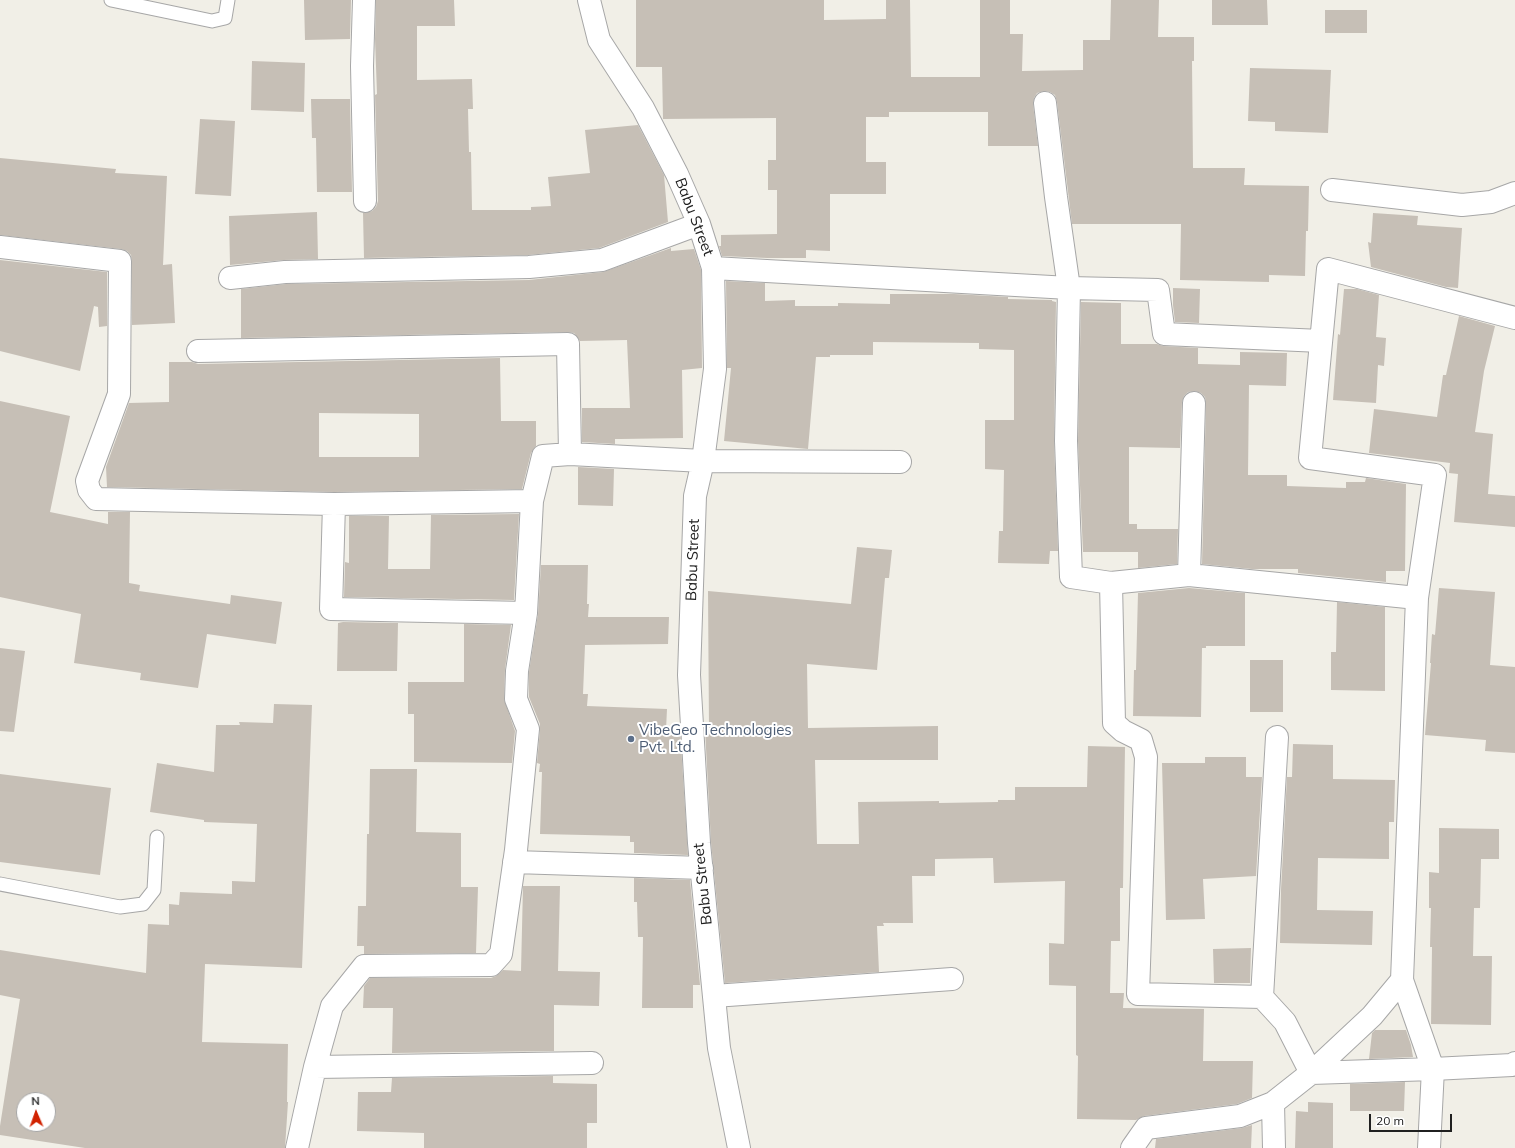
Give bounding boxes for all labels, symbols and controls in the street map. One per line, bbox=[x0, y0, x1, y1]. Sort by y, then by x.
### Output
street label: Babu Street bbox=[671, 175, 717, 259]
street label: Babu Street bbox=[683, 519, 703, 601]
place label: VibeGeo Technologies Pvt. Ltd. bbox=[639, 721, 792, 756]
marker: VibeGeo Technologies Pvt. Ltd. bbox=[626, 734, 636, 744]
street label: Babu Street bbox=[690, 842, 716, 926]
north arrow bbox=[16, 1092, 56, 1132]
text: N bbox=[31, 1094, 40, 1108]
scale bar bbox=[1371, 1106, 1454, 1132]
text: 20 m bbox=[1376, 1113, 1404, 1128]

